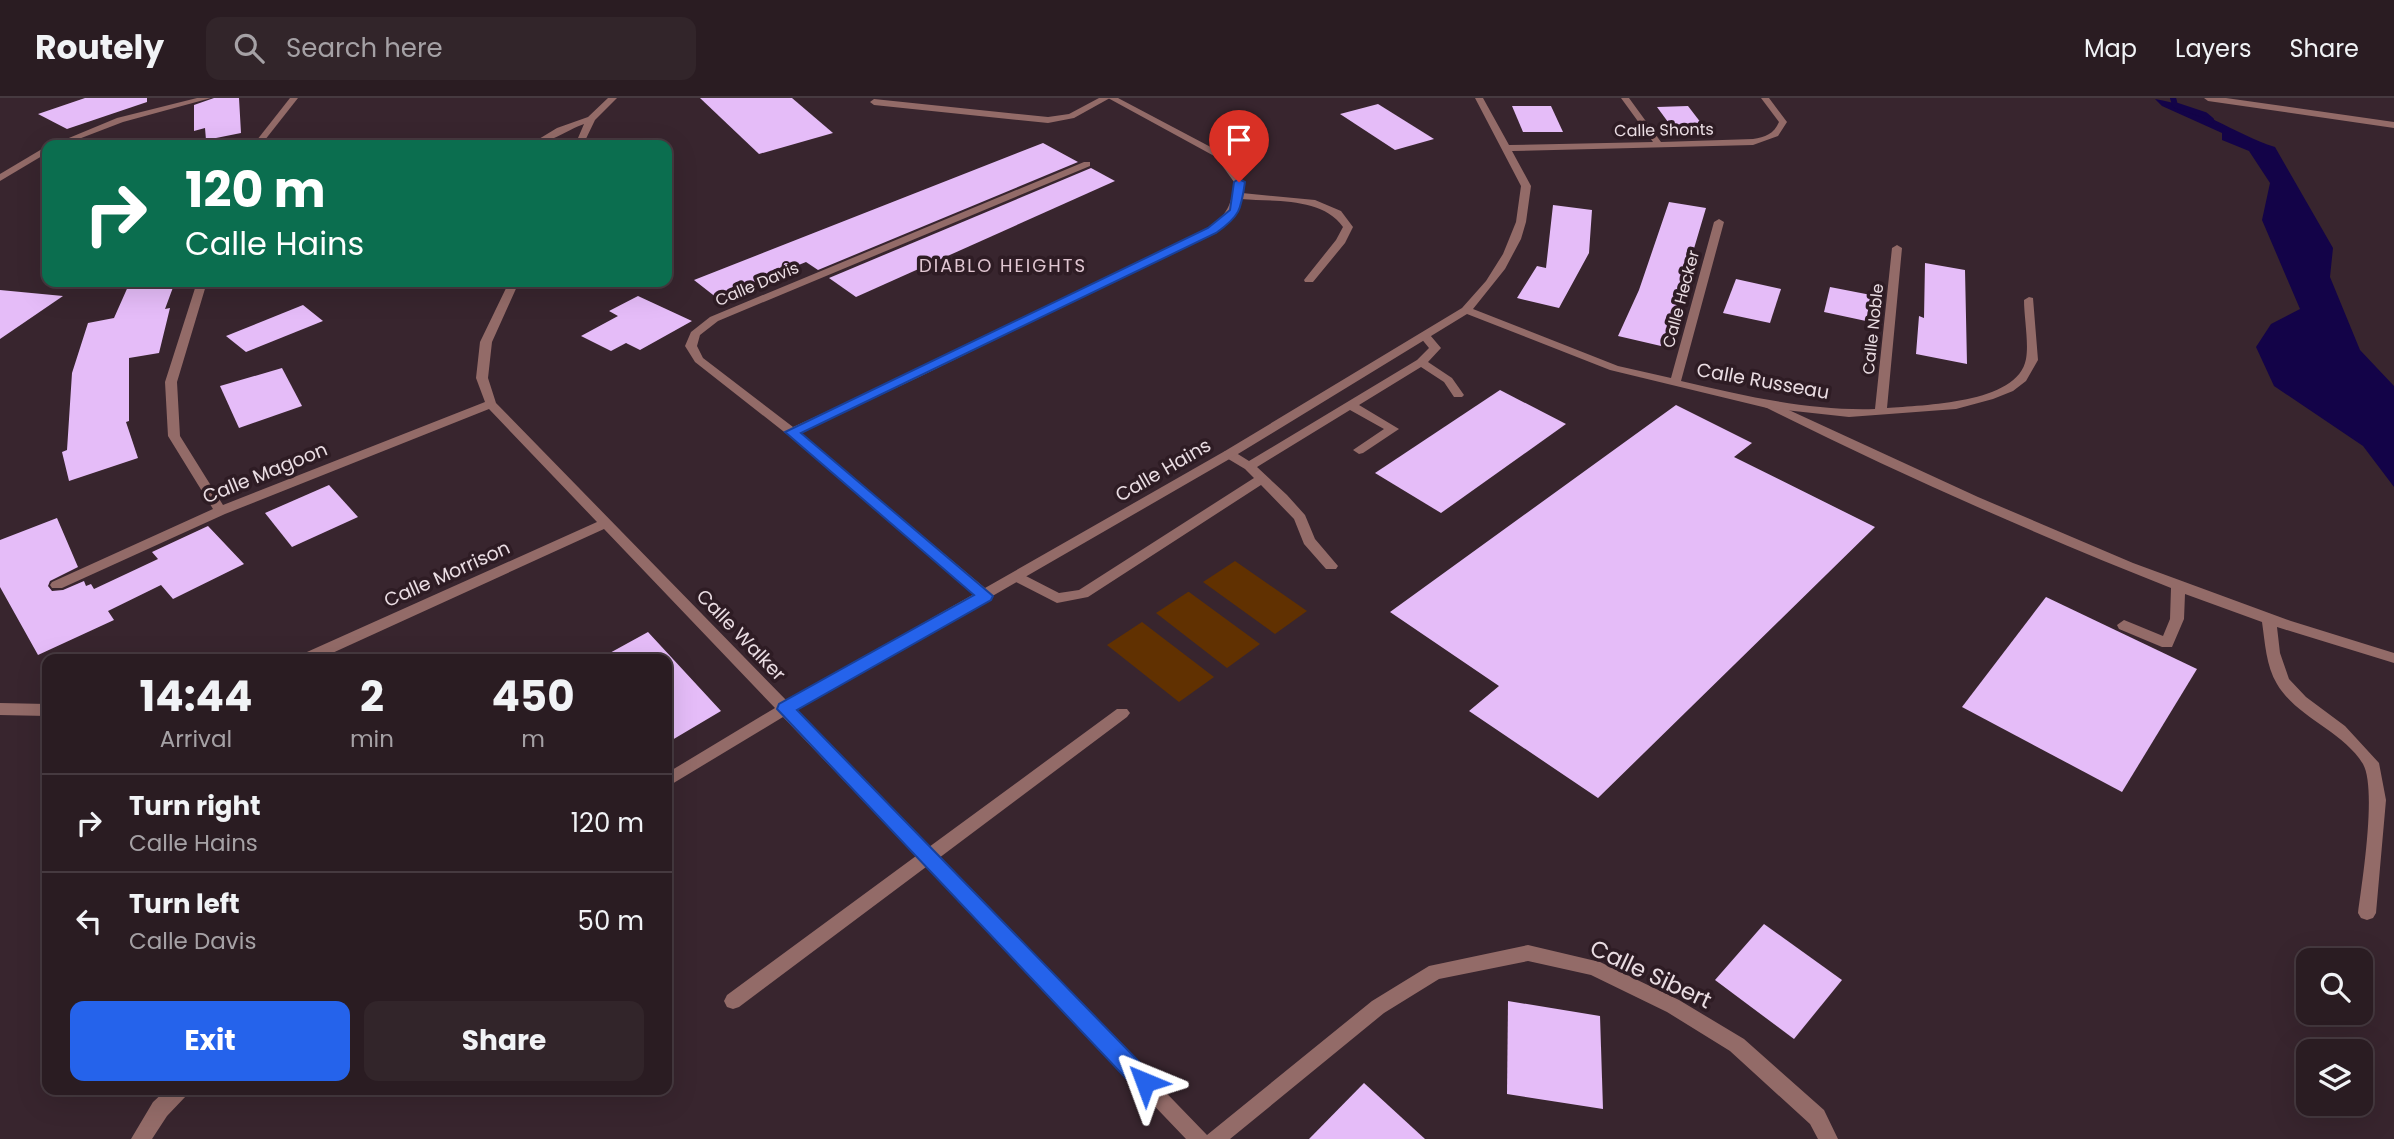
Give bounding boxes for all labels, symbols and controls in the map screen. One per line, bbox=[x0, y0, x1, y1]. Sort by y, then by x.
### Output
search box bbox=[206, 17, 696, 80]
text: Routely bbox=[35, 24, 164, 71]
icon: search bbox=[230, 29, 268, 67]
text: Search here bbox=[286, 30, 443, 66]
text: Map bbox=[2084, 32, 2137, 65]
text: Layers bbox=[2175, 32, 2251, 65]
text: Share bbox=[2289, 32, 2359, 65]
pin bbox=[1209, 110, 1269, 182]
street label: Calle Shonts bbox=[1614, 118, 1714, 142]
icon: arrive bbox=[1220, 121, 1258, 159]
text: 120 m bbox=[185, 156, 326, 224]
icon: right bbox=[70, 168, 161, 259]
text: Calle Hains bbox=[185, 221, 364, 266]
street label: Calle Hecker bbox=[1657, 248, 1705, 350]
district label: DIABLO HEIGHTS bbox=[919, 253, 1087, 278]
street label: Calle Davis bbox=[712, 256, 802, 312]
street label: Calle Noble bbox=[1857, 282, 1889, 376]
street label: Calle Russeau bbox=[1695, 356, 1831, 406]
street label: Calle Hains bbox=[1110, 432, 1216, 508]
street label: Calle Magoon bbox=[199, 436, 331, 510]
street label: Calle Morrison bbox=[380, 534, 514, 614]
street label: Calle Walker bbox=[690, 583, 792, 687]
text: 14:44 bbox=[139, 667, 252, 726]
text: 2 bbox=[360, 667, 384, 726]
text: 450 bbox=[491, 667, 575, 726]
text: Arrival bbox=[160, 723, 232, 755]
text: min bbox=[350, 723, 394, 755]
text: m bbox=[521, 723, 545, 755]
text: Turn right bbox=[129, 788, 261, 824]
icon: right bbox=[70, 804, 108, 842]
text: 120 m bbox=[571, 805, 644, 841]
text: Calle Hains bbox=[129, 827, 258, 859]
text: Turn left bbox=[129, 886, 240, 922]
icon: left bbox=[70, 902, 108, 940]
text: 50 m bbox=[578, 903, 644, 939]
text: Calle Davis bbox=[129, 925, 256, 957]
street label: Calle Sibert bbox=[1585, 932, 1717, 1016]
map controls bbox=[2296, 948, 2373, 1116]
button: search bbox=[2296, 948, 2373, 1025]
button: Exit bbox=[70, 1001, 350, 1081]
button: Share bbox=[364, 1001, 644, 1081]
button: layers bbox=[2296, 1039, 2373, 1116]
position arrow bbox=[1108, 1045, 1182, 1119]

